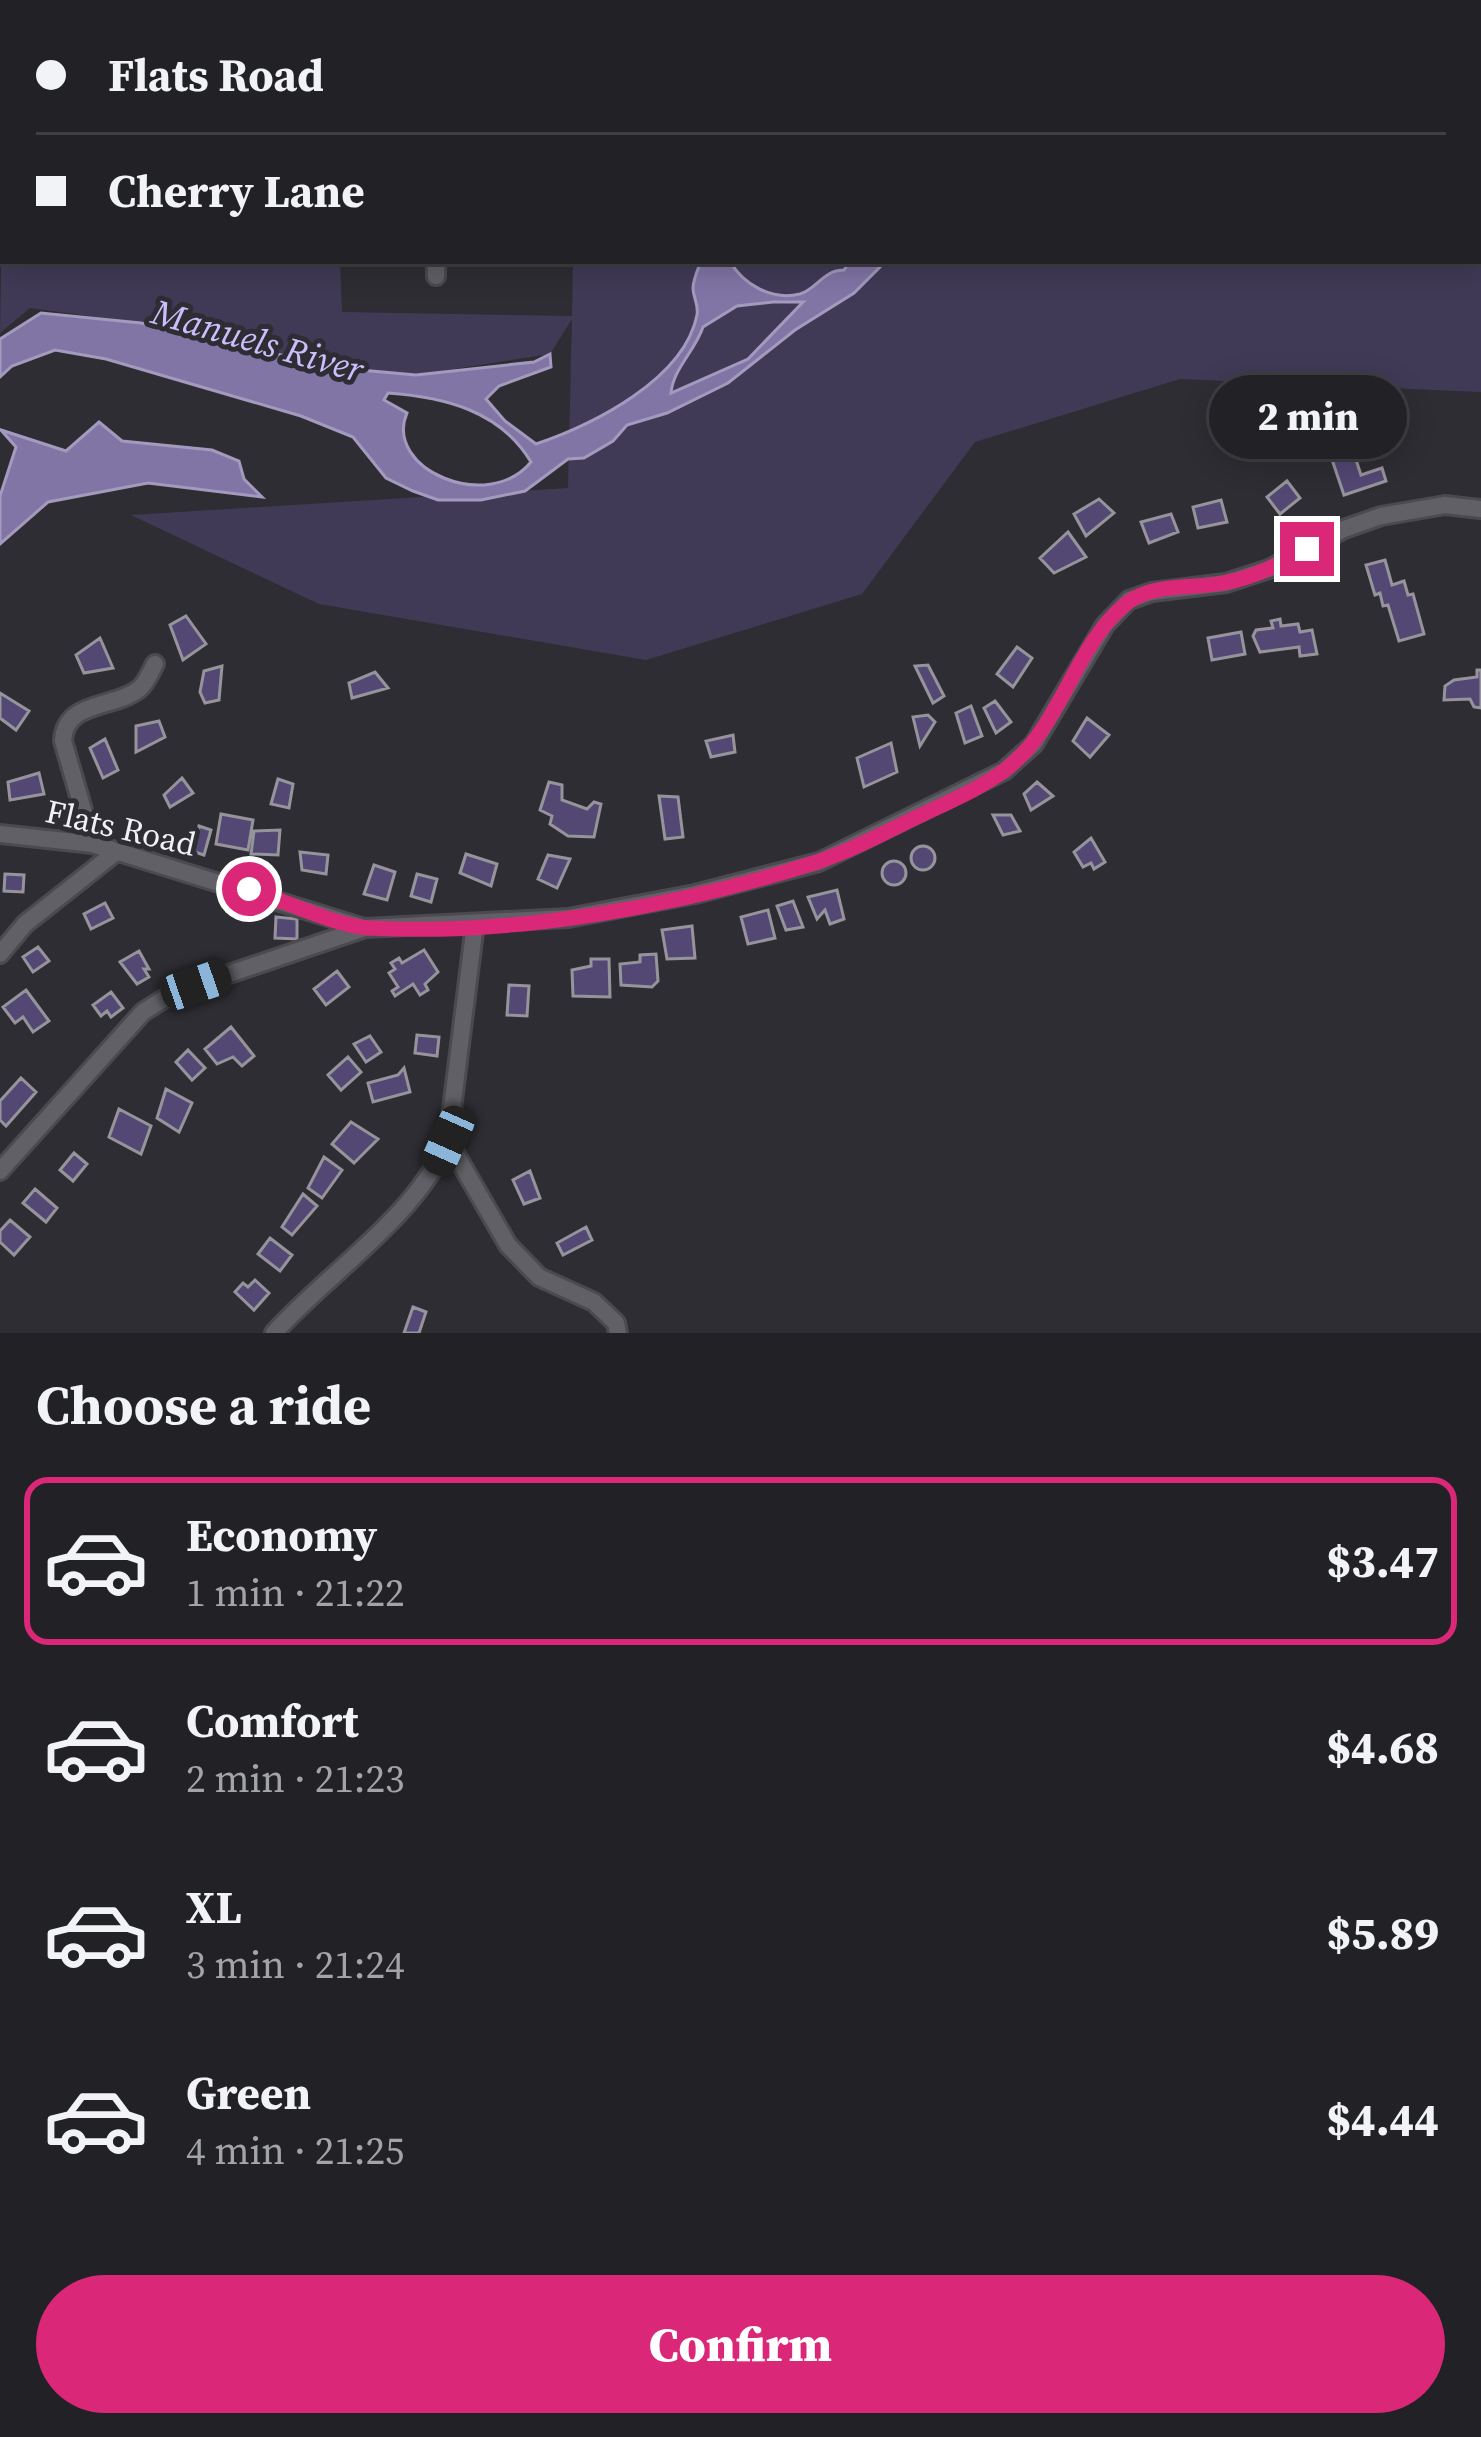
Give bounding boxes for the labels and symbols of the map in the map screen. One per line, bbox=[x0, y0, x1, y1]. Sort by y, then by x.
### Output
water label: Manuels River bbox=[146, 287, 371, 394]
callout: 2 min bbox=[1208, 375, 1406, 459]
route end bbox=[1280, 522, 1334, 576]
street label: Flats Road bbox=[41, 788, 201, 867]
route start bbox=[222, 862, 276, 916]
car bbox=[156, 956, 236, 1014]
car bbox=[417, 1101, 479, 1181]

